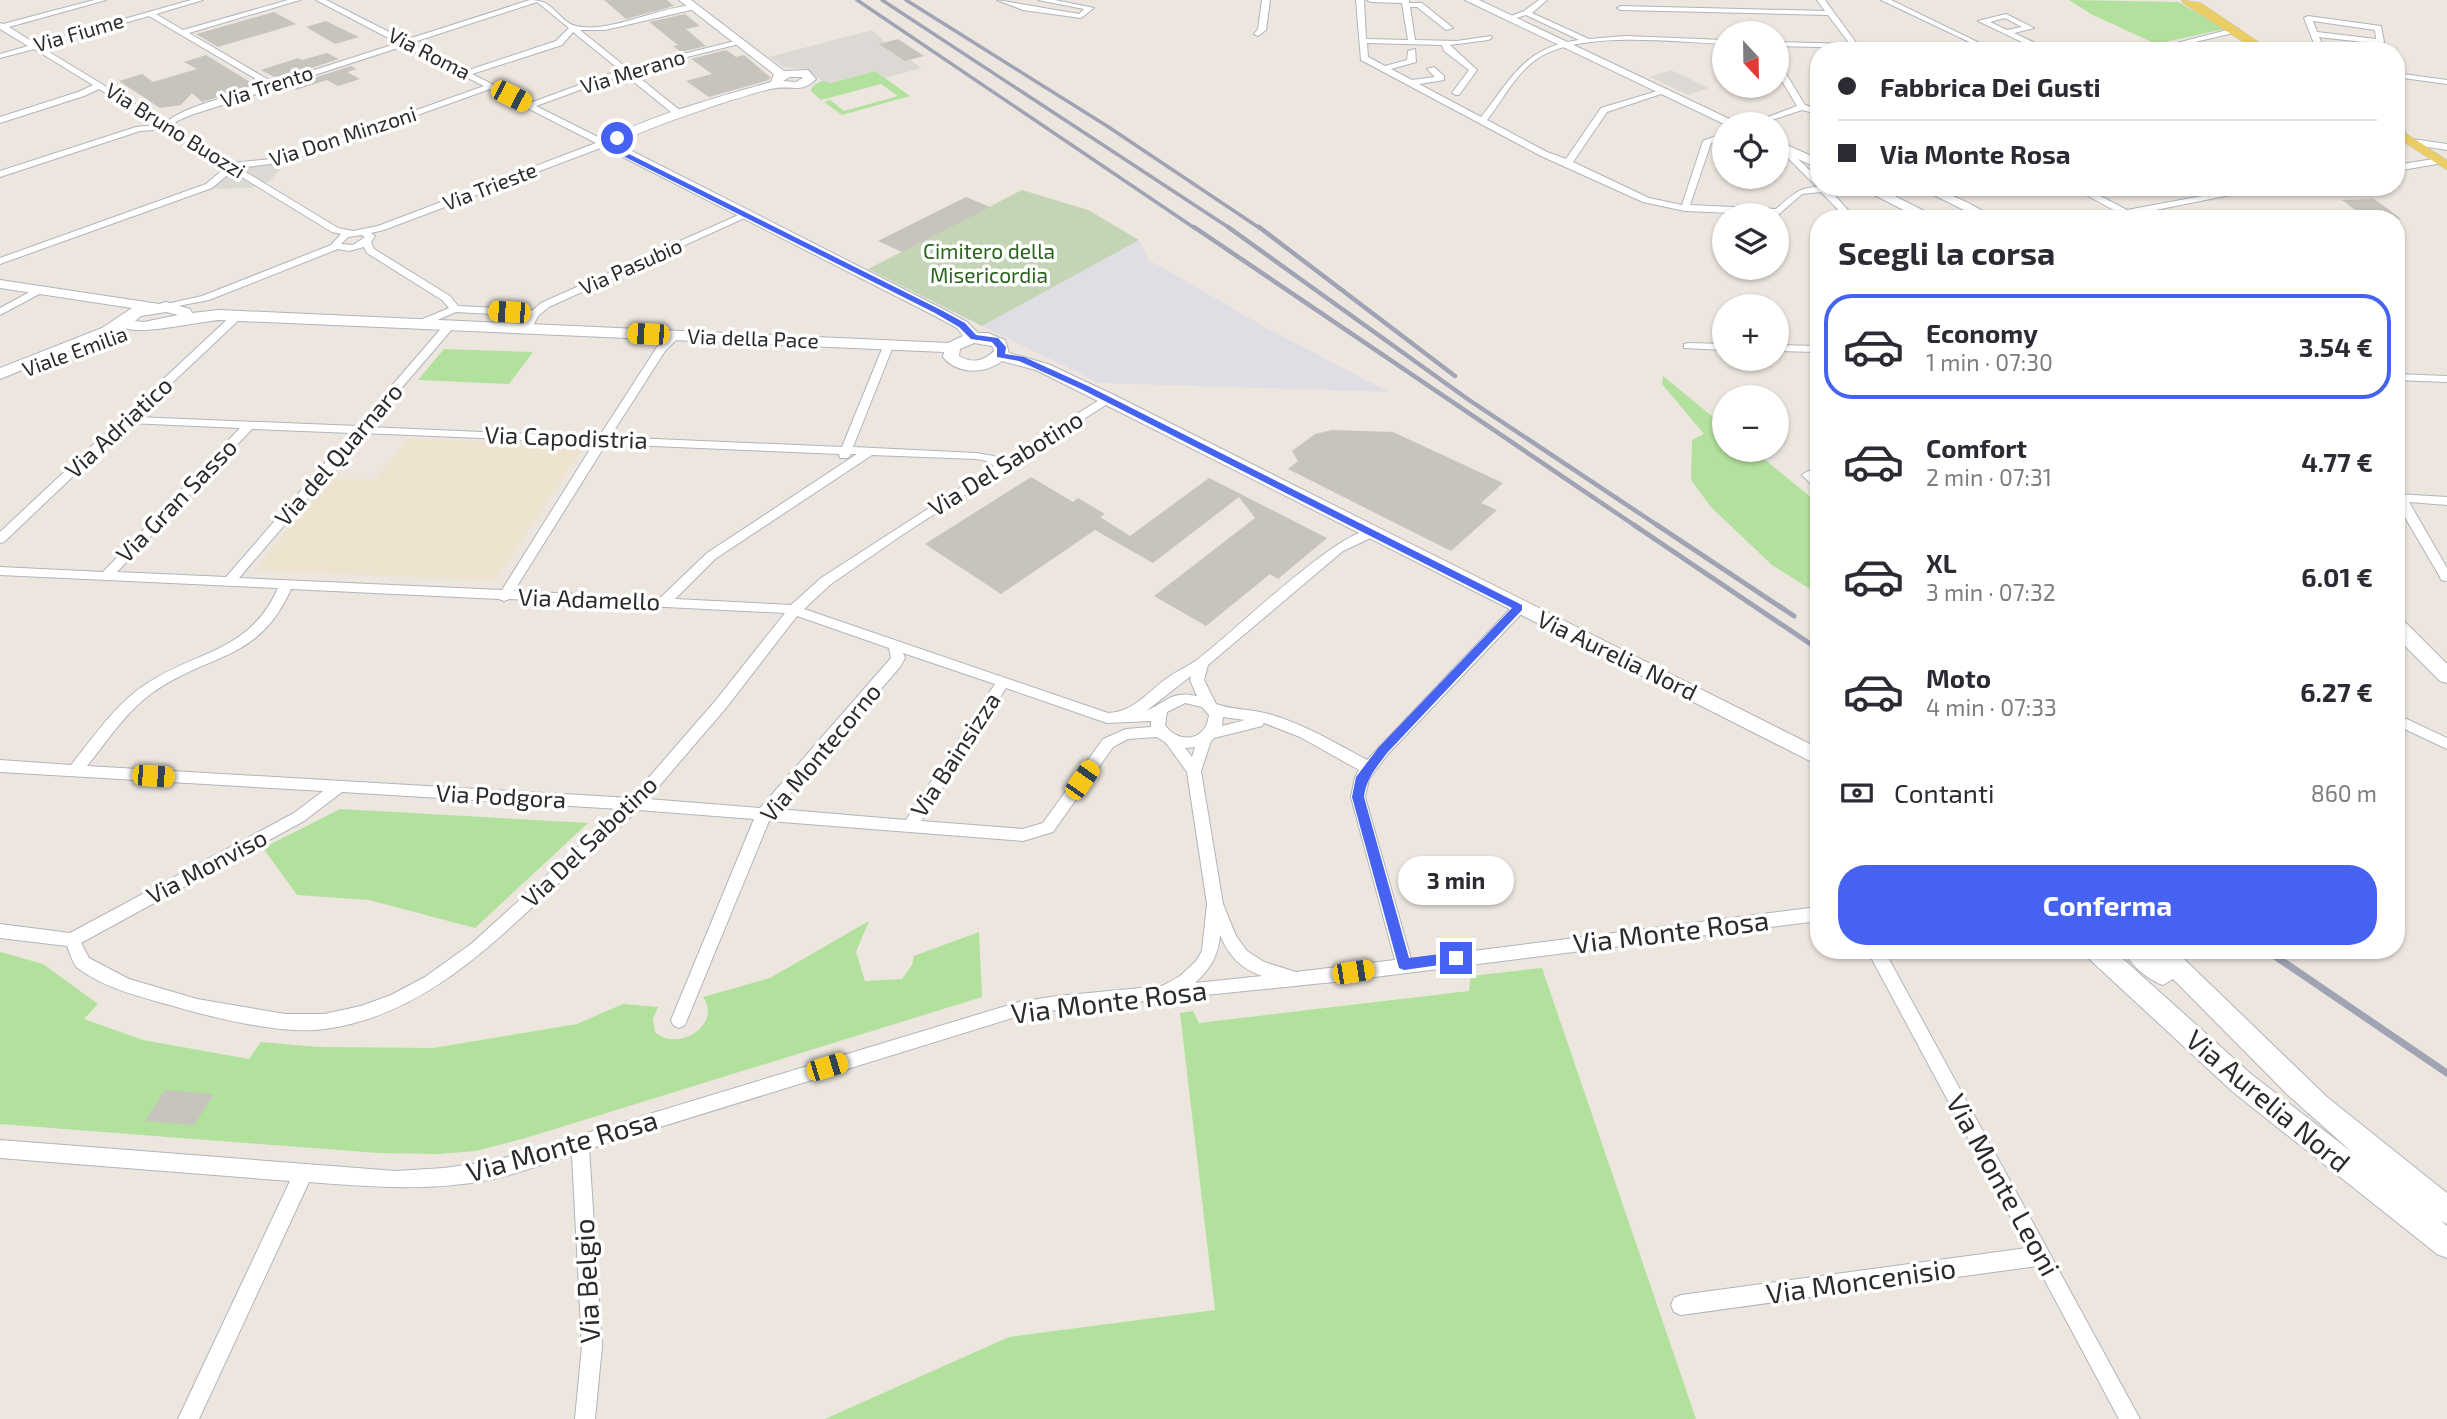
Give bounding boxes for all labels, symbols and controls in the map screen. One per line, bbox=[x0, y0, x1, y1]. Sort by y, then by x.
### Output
street label: Via Fiume bbox=[31, 7, 126, 56]
street label: Via Roma bbox=[384, 21, 475, 84]
north arrow bbox=[1712, 21, 1788, 98]
map controls bbox=[1712, 21, 1789, 462]
street label: Via Merano bbox=[577, 43, 688, 98]
street label: Via Trento bbox=[217, 59, 316, 112]
text: Fabbrica Dei Gusti bbox=[1880, 71, 2101, 102]
street label: Via Bruno Buozzi bbox=[101, 77, 250, 183]
car bbox=[488, 77, 535, 115]
street label: Via Don Minzoni bbox=[266, 100, 419, 171]
button: locate bbox=[1712, 112, 1789, 189]
route start bbox=[601, 122, 633, 154]
text: Via Monte Rosa bbox=[1880, 138, 2071, 169]
street label: Via Trieste bbox=[439, 156, 540, 215]
button: layers bbox=[1712, 203, 1789, 280]
street label: Via Pasubio bbox=[575, 232, 686, 299]
text: Scegli la corsa bbox=[1838, 233, 2055, 271]
park label: Cimitero della Misericordia bbox=[923, 238, 1055, 287]
button: + bbox=[1712, 294, 1789, 371]
car bbox=[488, 300, 531, 324]
icon: car bbox=[1842, 315, 1905, 378]
text: Economy bbox=[1926, 317, 2038, 348]
street label: Viale Emilia bbox=[18, 320, 130, 381]
car bbox=[627, 323, 670, 345]
street label: Via della Pace bbox=[687, 323, 819, 352]
text: 3.54 € bbox=[2299, 331, 2373, 362]
text: 1 min · 07:30 bbox=[1926, 348, 2053, 376]
street label: Via Adriatico bbox=[58, 370, 178, 484]
street label: Via del Quarnaro bbox=[268, 376, 408, 532]
button: − bbox=[1712, 385, 1789, 462]
street label: Via Del Sabotino bbox=[923, 404, 1088, 522]
street label: Via Capodistria bbox=[484, 419, 648, 454]
icon: car bbox=[1842, 430, 1905, 493]
street label: Via Gran Sasso bbox=[110, 432, 242, 568]
text: Comfort bbox=[1926, 432, 2027, 463]
text: 4.77 € bbox=[2301, 446, 2373, 477]
text: 2 min · 07:31 bbox=[1926, 463, 2052, 491]
icon: car bbox=[1842, 545, 1905, 608]
text: XL bbox=[1926, 547, 1957, 578]
text: 6.01 € bbox=[2301, 561, 2373, 592]
text: 3 min · 07:32 bbox=[1926, 578, 2056, 606]
street label: Via Adamello bbox=[517, 582, 661, 615]
street label: Via Aurelia Nord bbox=[1533, 603, 1702, 706]
icon: car bbox=[1842, 660, 1905, 723]
text: Moto bbox=[1926, 662, 1991, 693]
text: 6.27 € bbox=[2300, 676, 2373, 707]
street label: Via Montecorno bbox=[753, 677, 886, 827]
street label: Via Bainsizza bbox=[904, 686, 1006, 822]
text: 4 min · 07:33 bbox=[1926, 693, 2057, 721]
car bbox=[1062, 757, 1103, 803]
car bbox=[132, 764, 175, 788]
street label: Via Del Sabotino bbox=[515, 769, 662, 913]
icon: cash bbox=[1838, 774, 1876, 812]
text: Contanti bbox=[1894, 777, 1994, 808]
street label: Via Podgora bbox=[435, 778, 567, 813]
text: 860 m bbox=[2311, 779, 2377, 807]
street label: Via Monviso bbox=[141, 822, 271, 910]
callout: 3 min bbox=[1398, 856, 1514, 906]
button: Conferma bbox=[1838, 865, 2377, 945]
text: 3 min bbox=[1427, 866, 1485, 894]
street label: Via Monte Rosa bbox=[1571, 902, 1771, 960]
route end bbox=[1440, 942, 1472, 974]
car bbox=[1331, 958, 1376, 986]
street label: Via Monte Rosa bbox=[1009, 972, 1209, 1030]
street label: Via Aurelia Nord bbox=[2180, 1022, 2358, 1179]
car bbox=[804, 1051, 851, 1083]
street label: Via Monte Leoni bbox=[1940, 1088, 2068, 1281]
street label: Via Monte Rosa bbox=[462, 1102, 661, 1189]
street label: Via Belgio bbox=[566, 1218, 606, 1344]
street label: Via Moncenisio bbox=[1764, 1250, 1958, 1310]

